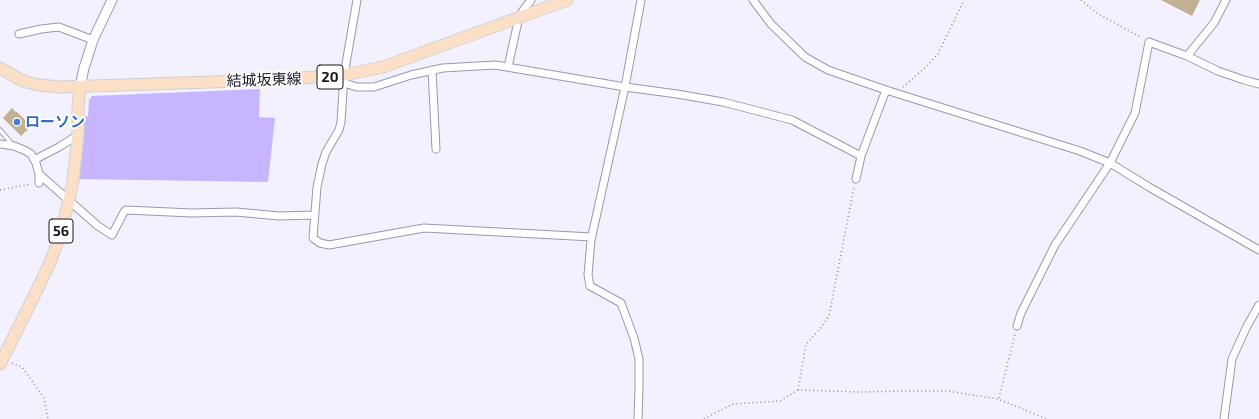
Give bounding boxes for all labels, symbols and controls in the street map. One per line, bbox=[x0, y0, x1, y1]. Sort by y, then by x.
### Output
road number: 20 bbox=[317, 65, 343, 89]
street label: 結城坂東線 bbox=[226, 70, 302, 90]
place label: ローソン bbox=[25, 113, 85, 131]
marker: ローソン bbox=[12, 117, 22, 127]
road number: 56 bbox=[49, 219, 73, 243]

